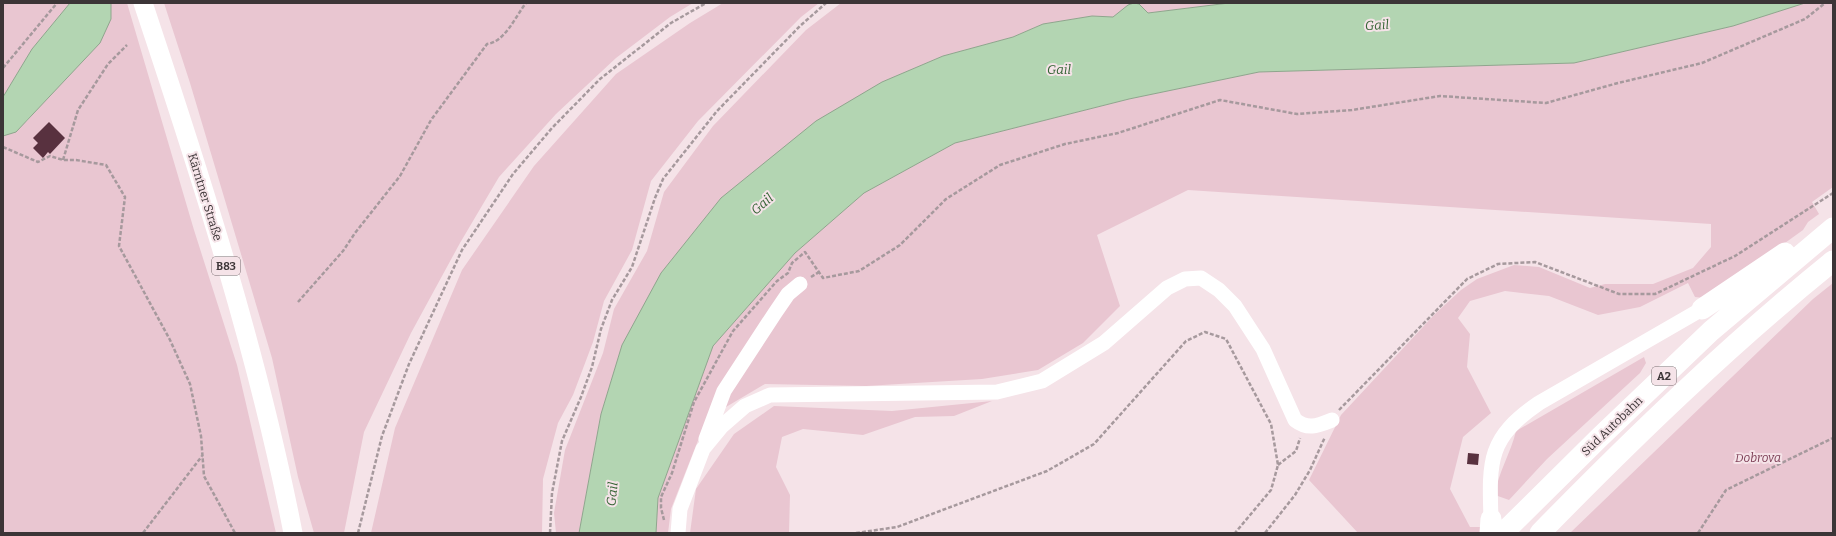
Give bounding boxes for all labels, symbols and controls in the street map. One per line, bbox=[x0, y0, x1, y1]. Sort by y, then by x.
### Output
water label: Gail bbox=[1364, 17, 1390, 33]
water label: Gail bbox=[1047, 62, 1072, 77]
street label: Kärntner Straße bbox=[185, 152, 225, 242]
water label: Gail bbox=[748, 190, 776, 218]
road number: B83 bbox=[212, 257, 240, 275]
road number: A2 bbox=[1652, 367, 1676, 385]
street label: Süd Autobahn bbox=[1579, 393, 1646, 459]
park label: Dobrova bbox=[1735, 451, 1781, 465]
water label: Gail bbox=[603, 481, 621, 507]

